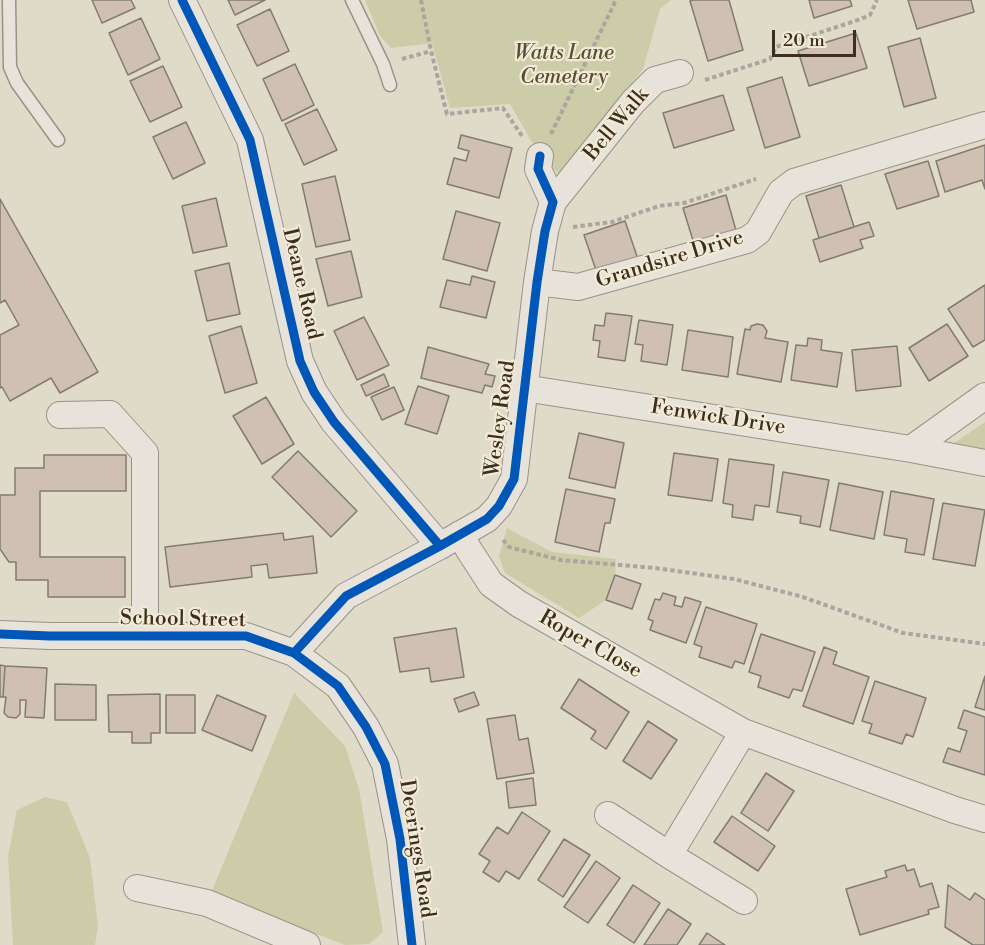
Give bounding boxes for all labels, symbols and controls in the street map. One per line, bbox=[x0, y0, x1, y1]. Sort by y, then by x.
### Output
scale bar bbox=[775, 18, 859, 56]
text: 20 m bbox=[783, 29, 825, 52]
park label: Watts Lane Cemetery bbox=[514, 41, 614, 91]
street label: Bell Walk bbox=[579, 83, 655, 167]
street label: Deane Road bbox=[276, 226, 326, 342]
street label: Grandsire Drive bbox=[593, 226, 747, 294]
street label: Wesley Road bbox=[480, 359, 522, 479]
street label: Fenwick Drive bbox=[649, 395, 787, 441]
street label: Roper Close bbox=[534, 605, 646, 685]
street label: School Street bbox=[120, 606, 246, 634]
street label: Deerings Road bbox=[393, 778, 439, 920]

